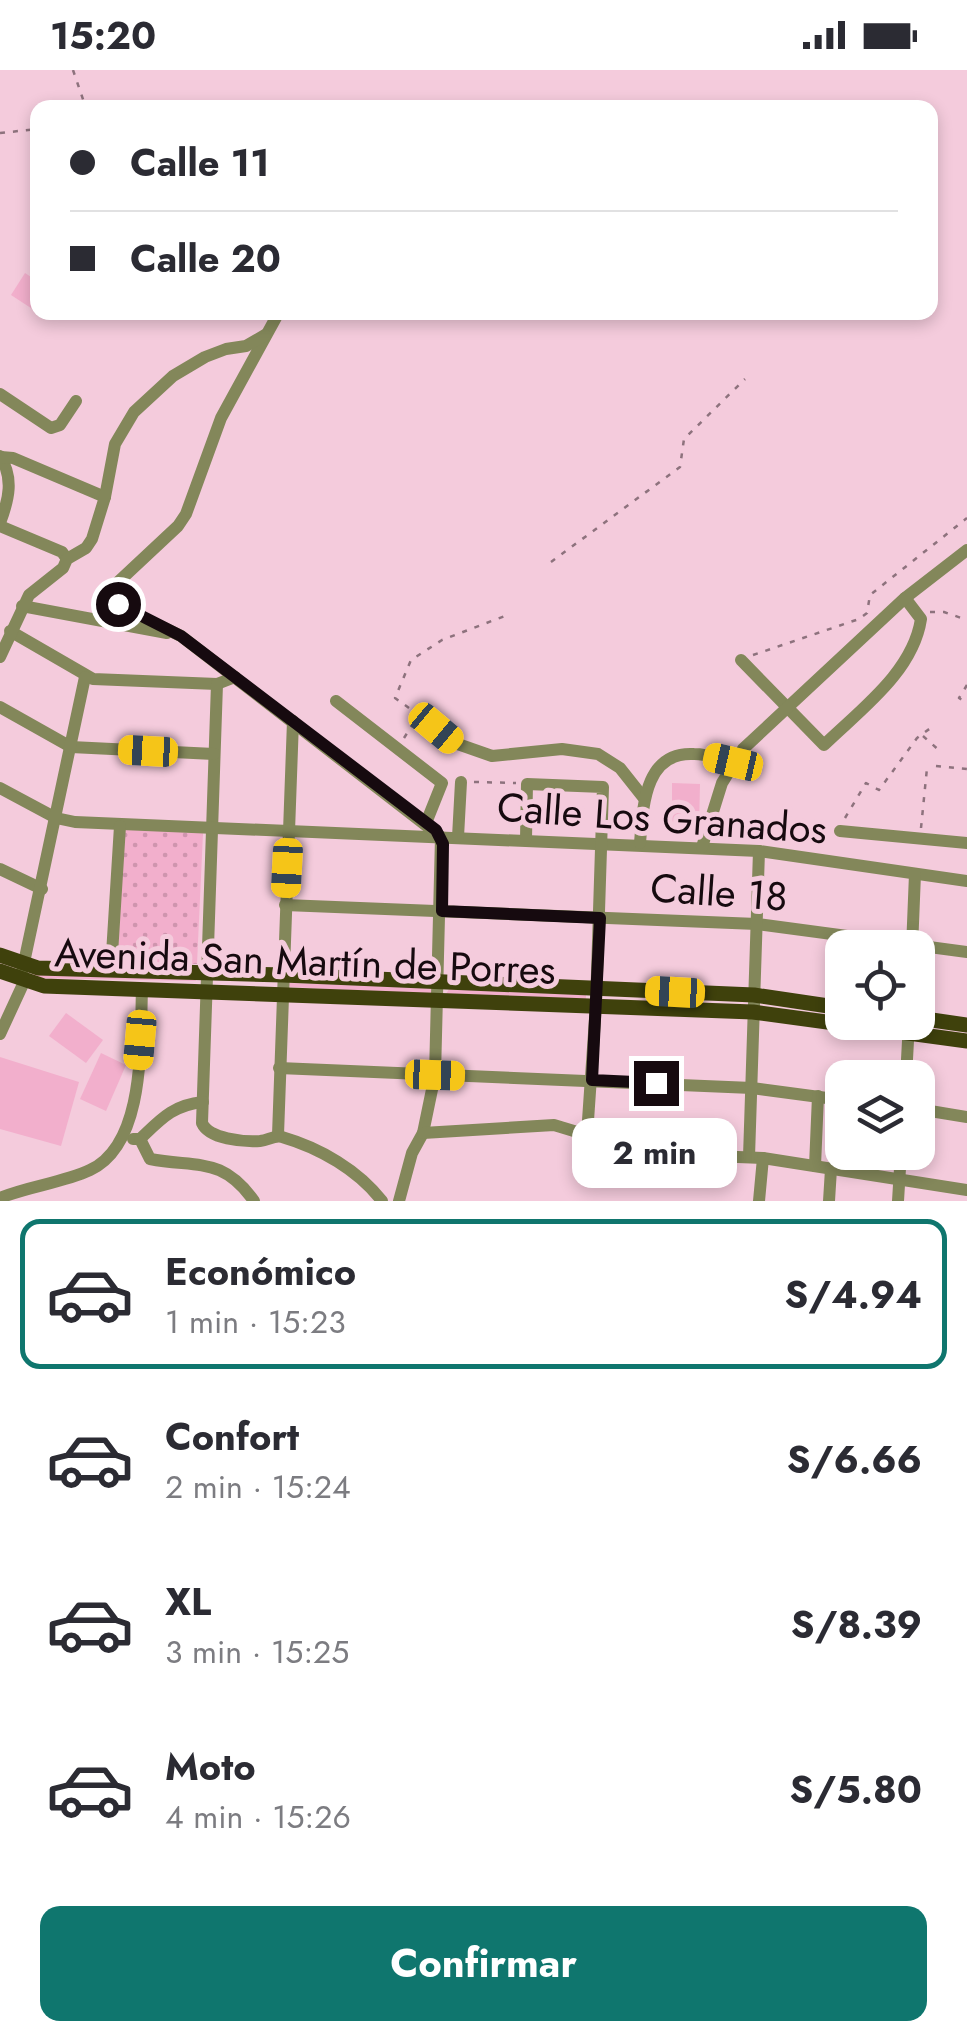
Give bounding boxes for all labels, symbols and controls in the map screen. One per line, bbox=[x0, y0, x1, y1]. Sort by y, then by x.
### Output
text: 15:20 bbox=[50, 8, 156, 63]
text: Calle 11 bbox=[130, 135, 270, 190]
text: Calle 20 bbox=[130, 231, 281, 286]
route start bbox=[96, 582, 141, 627]
car bbox=[403, 697, 469, 759]
car bbox=[117, 734, 179, 768]
car bbox=[700, 741, 766, 783]
street label: Calle Los Granados bbox=[495, 778, 829, 858]
car bbox=[270, 837, 304, 899]
street label: Calle 18 bbox=[648, 858, 790, 926]
street label: Avenida San Martín de Porres bbox=[53, 923, 557, 999]
map controls bbox=[825, 930, 935, 1170]
button: locate bbox=[825, 930, 935, 1040]
car bbox=[644, 975, 706, 1009]
car bbox=[122, 1009, 158, 1071]
car bbox=[404, 1059, 466, 1091]
button: layers bbox=[825, 1060, 935, 1170]
route end bbox=[634, 1061, 679, 1106]
callout: 2 min bbox=[574, 1118, 738, 1188]
text: 2 min bbox=[612, 1130, 697, 1176]
text: Económico bbox=[165, 1244, 356, 1299]
icon: car bbox=[45, 1249, 135, 1339]
text: S/4.94 bbox=[784, 1267, 922, 1322]
text: 1 min · 15:23 bbox=[165, 1299, 346, 1345]
text: Confort bbox=[165, 1409, 299, 1464]
icon: car bbox=[45, 1414, 135, 1504]
text: S/6.66 bbox=[787, 1432, 922, 1487]
text: 2 min · 15:24 bbox=[165, 1464, 351, 1510]
text: XL bbox=[165, 1574, 211, 1629]
icon: car bbox=[45, 1579, 135, 1669]
text: S/8.39 bbox=[791, 1597, 922, 1652]
text: 3 min · 15:25 bbox=[165, 1629, 349, 1675]
text: Moto bbox=[165, 1739, 256, 1794]
icon: car bbox=[45, 1744, 135, 1834]
text: S/5.80 bbox=[789, 1762, 922, 1817]
text: 4 min · 15:26 bbox=[165, 1794, 351, 1840]
button: Confirmar bbox=[40, 1906, 927, 2021]

